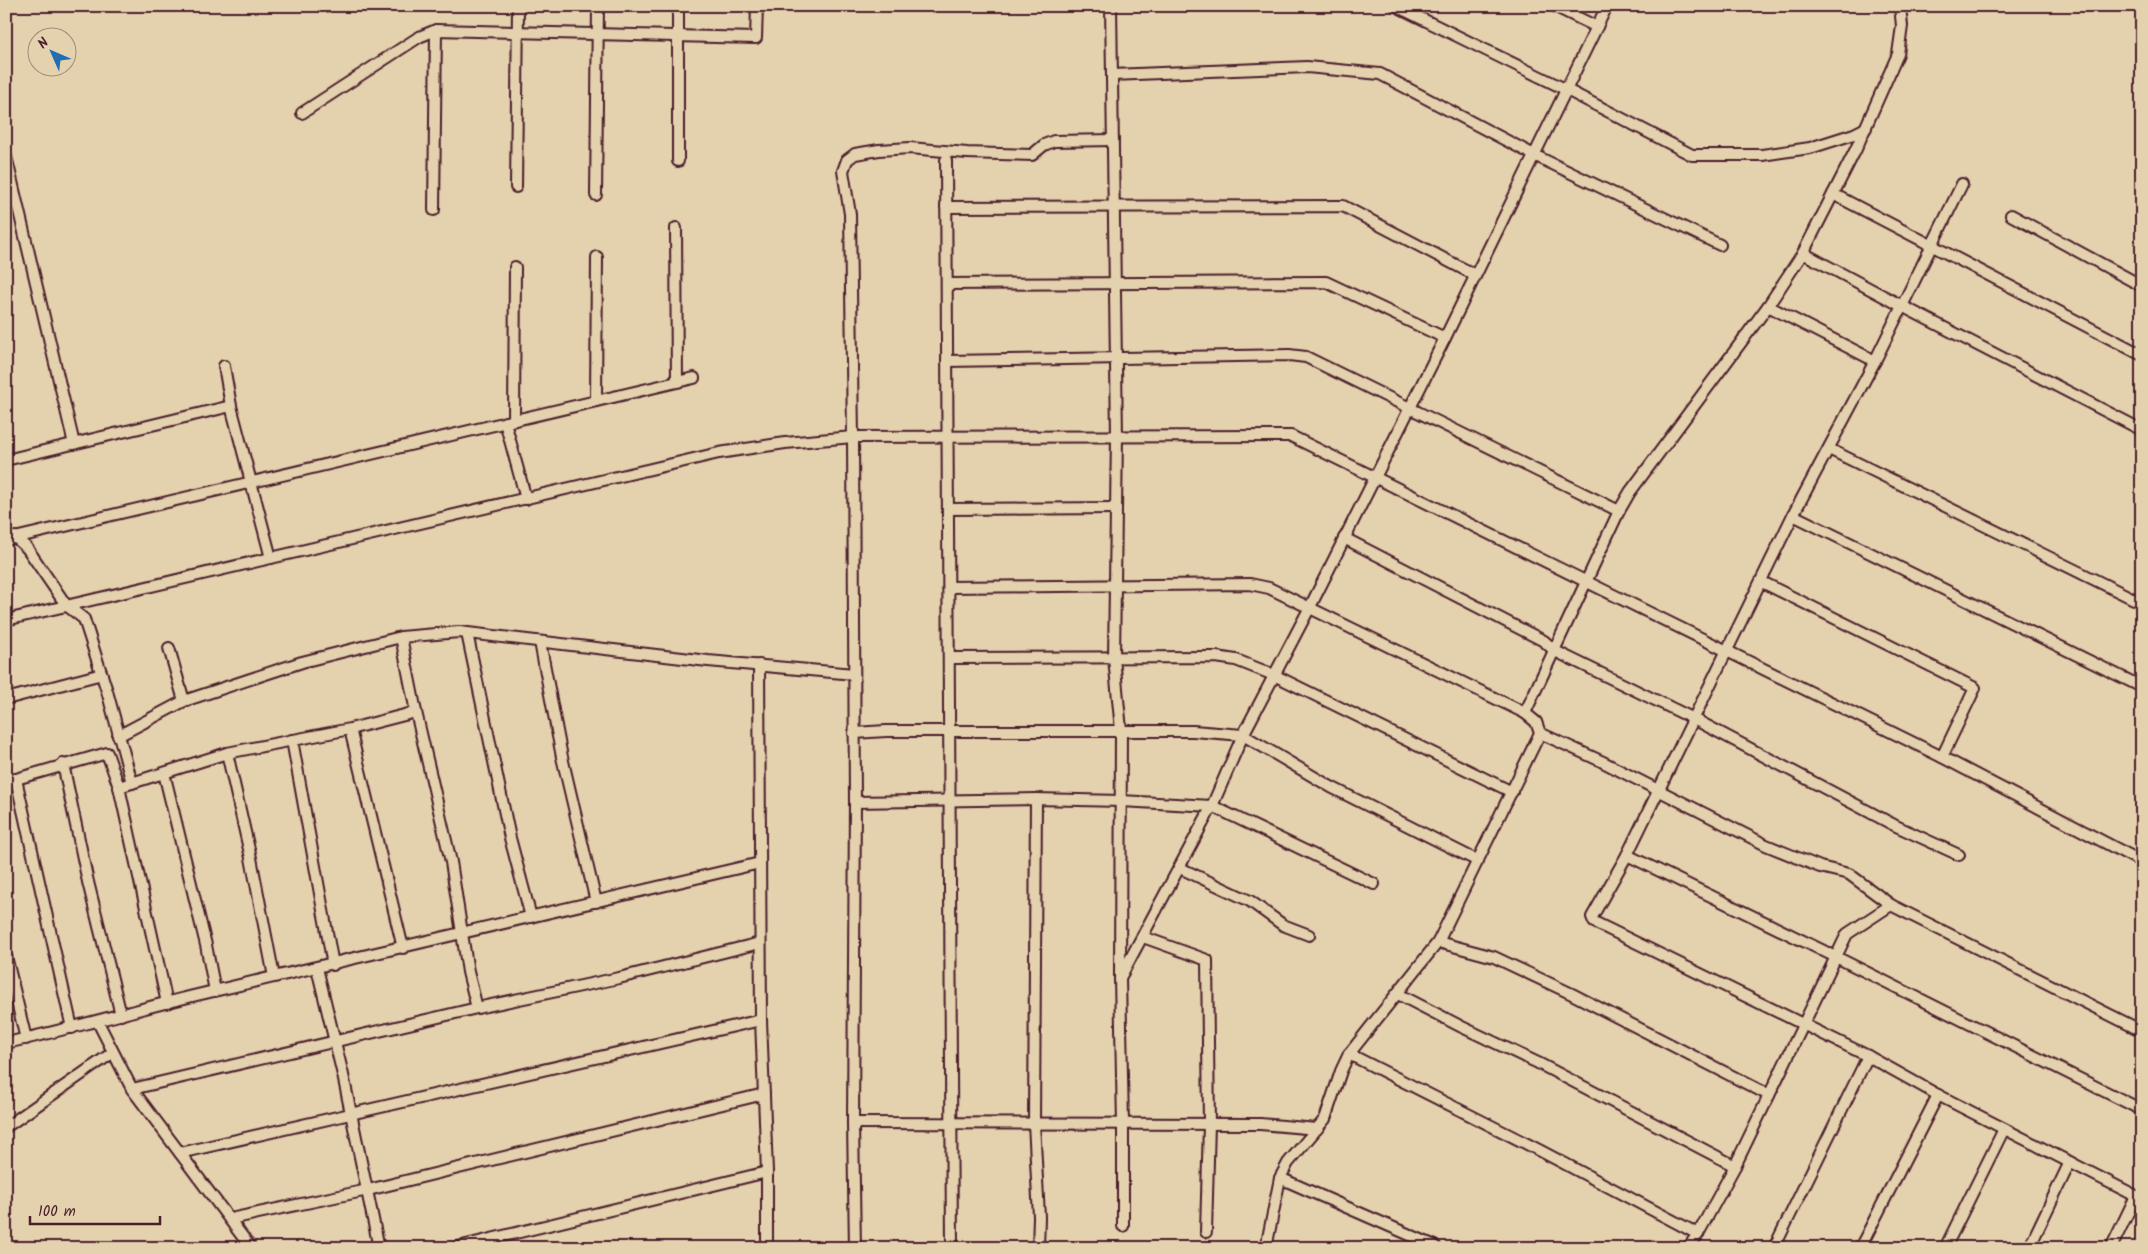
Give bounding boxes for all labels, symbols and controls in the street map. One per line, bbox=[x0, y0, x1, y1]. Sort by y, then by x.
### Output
north arrow bbox=[28, 28, 78, 78]
text: N bbox=[33, 32, 55, 54]
scale bar bbox=[30, 1194, 160, 1226]
text: 100 m bbox=[38, 1200, 76, 1224]

